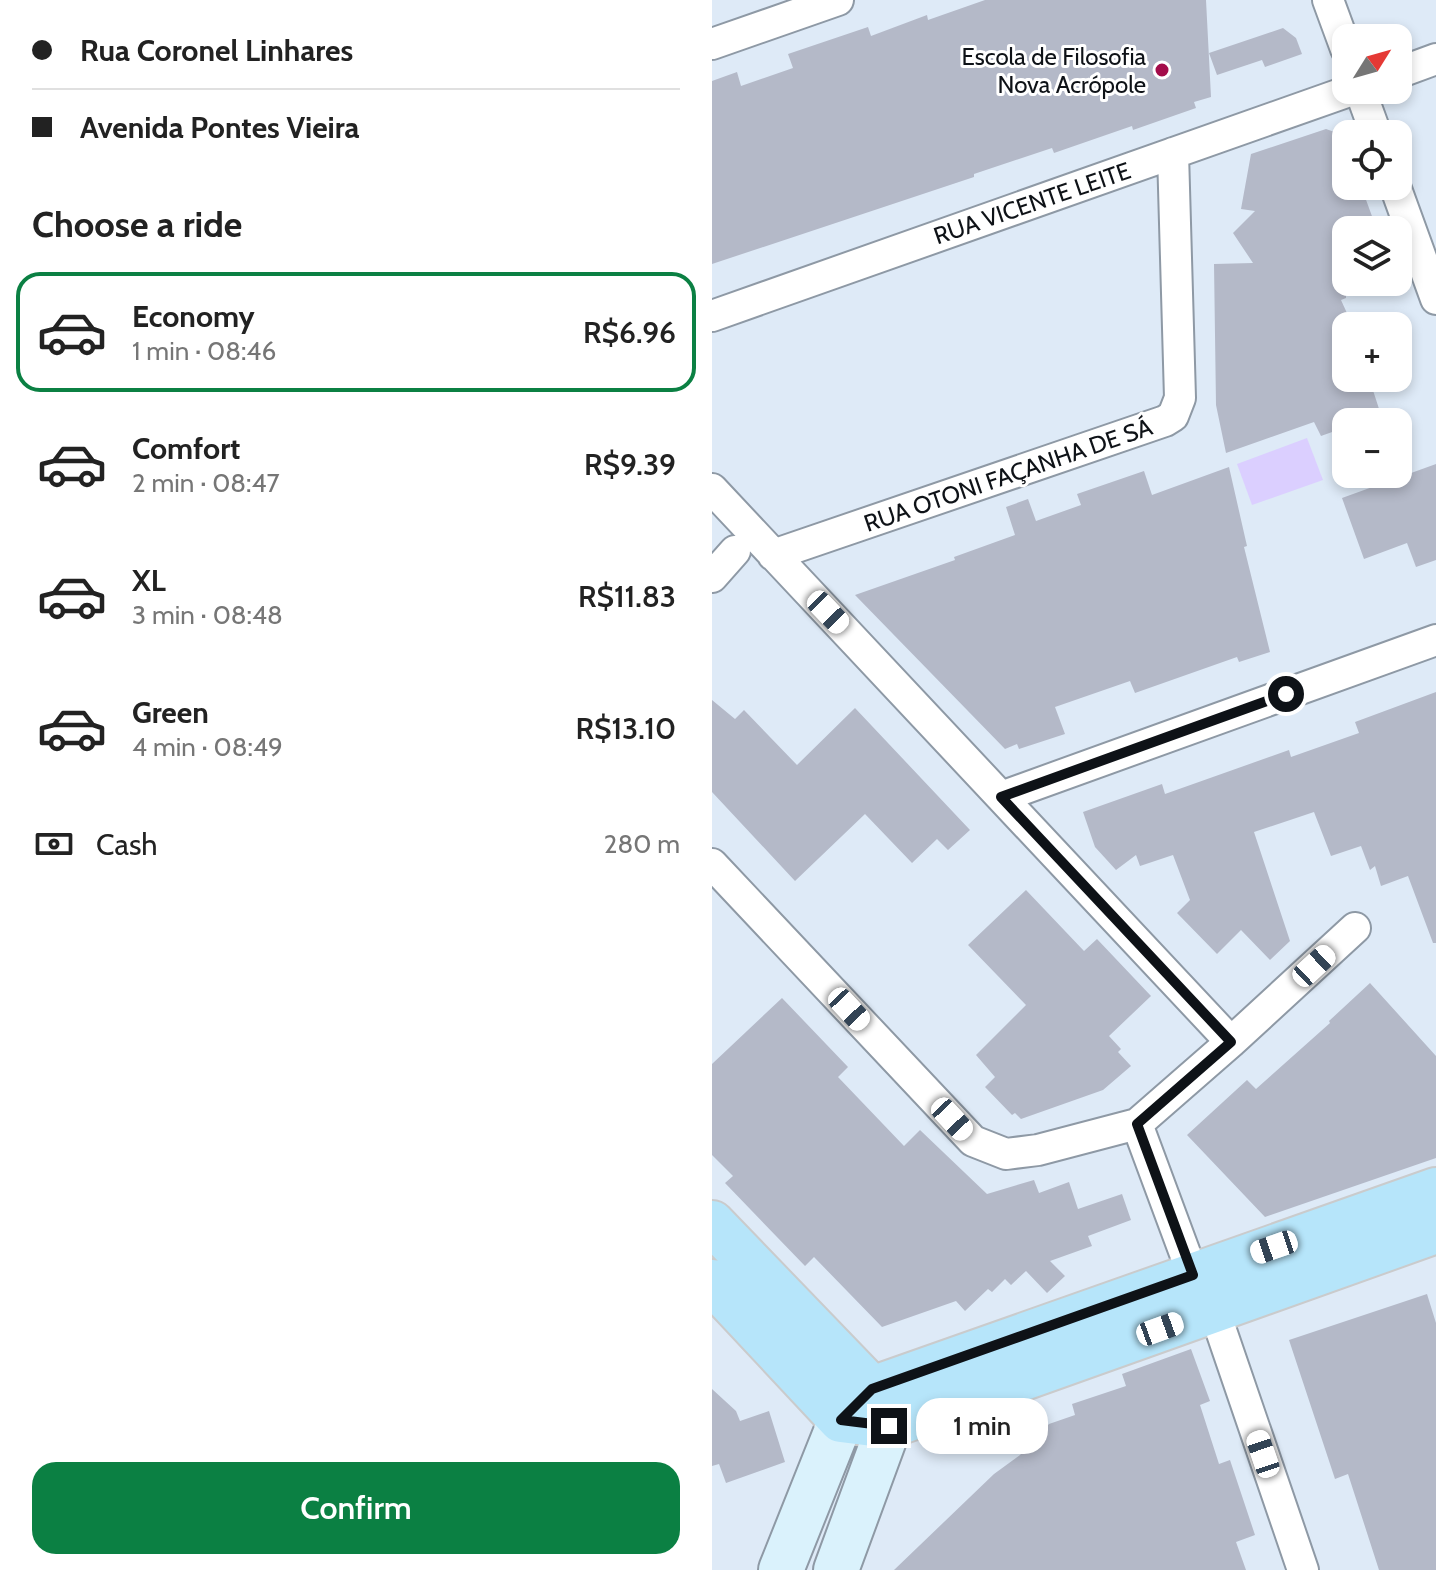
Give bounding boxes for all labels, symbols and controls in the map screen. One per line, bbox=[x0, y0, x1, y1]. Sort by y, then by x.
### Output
north arrow bbox=[1332, 24, 1412, 104]
map controls bbox=[1332, 24, 1412, 488]
text: Rua Coronel Linhares bbox=[80, 32, 353, 69]
place label: Escola de Filosofia Nova Acrópole bbox=[962, 42, 1146, 99]
marker: Escola de Filosofia Nova Acrópole bbox=[1153, 61, 1171, 79]
text: Avenida Pontes Vieira bbox=[80, 109, 359, 146]
button: locate bbox=[1332, 120, 1412, 200]
street label: RUA VICENTE LEITE bbox=[930, 156, 1134, 250]
text: Choose a ride bbox=[32, 202, 242, 246]
button: layers bbox=[1332, 216, 1412, 296]
icon: car bbox=[36, 296, 108, 368]
text: Economy bbox=[132, 298, 255, 335]
button: + bbox=[1332, 312, 1412, 392]
text: R$6.96 bbox=[583, 314, 676, 351]
text: 1 min · 08:46 bbox=[132, 335, 276, 367]
button: − bbox=[1332, 408, 1412, 488]
street label: RUA OTONI FAÇANHA DE SÁ bbox=[860, 412, 1156, 538]
icon: car bbox=[36, 428, 108, 500]
text: Comfort bbox=[132, 430, 240, 467]
text: R$9.39 bbox=[584, 446, 676, 483]
text: 2 min · 08:47 bbox=[132, 467, 280, 499]
icon: car bbox=[36, 560, 108, 632]
text: XL bbox=[132, 562, 166, 599]
text: R$11.83 bbox=[578, 578, 676, 615]
car bbox=[803, 586, 853, 638]
text: 3 min · 08:48 bbox=[132, 599, 283, 631]
route start bbox=[1268, 676, 1304, 712]
icon: car bbox=[36, 692, 108, 764]
text: Green bbox=[132, 694, 209, 731]
text: R$13.10 bbox=[576, 710, 676, 747]
text: 4 min · 08:49 bbox=[132, 731, 283, 763]
icon: cash bbox=[32, 822, 76, 866]
text: Cash bbox=[96, 826, 158, 863]
text: 280 m bbox=[604, 828, 680, 860]
car bbox=[1288, 941, 1340, 991]
car bbox=[824, 983, 874, 1035]
car bbox=[927, 1093, 977, 1145]
car bbox=[1247, 1228, 1301, 1266]
car bbox=[1133, 1310, 1187, 1348]
callout: 1 min bbox=[917, 1398, 1049, 1454]
route end bbox=[871, 1408, 907, 1444]
text: 1 min bbox=[953, 1410, 1011, 1442]
car bbox=[1244, 1427, 1282, 1481]
button: Confirm bbox=[32, 1462, 680, 1554]

